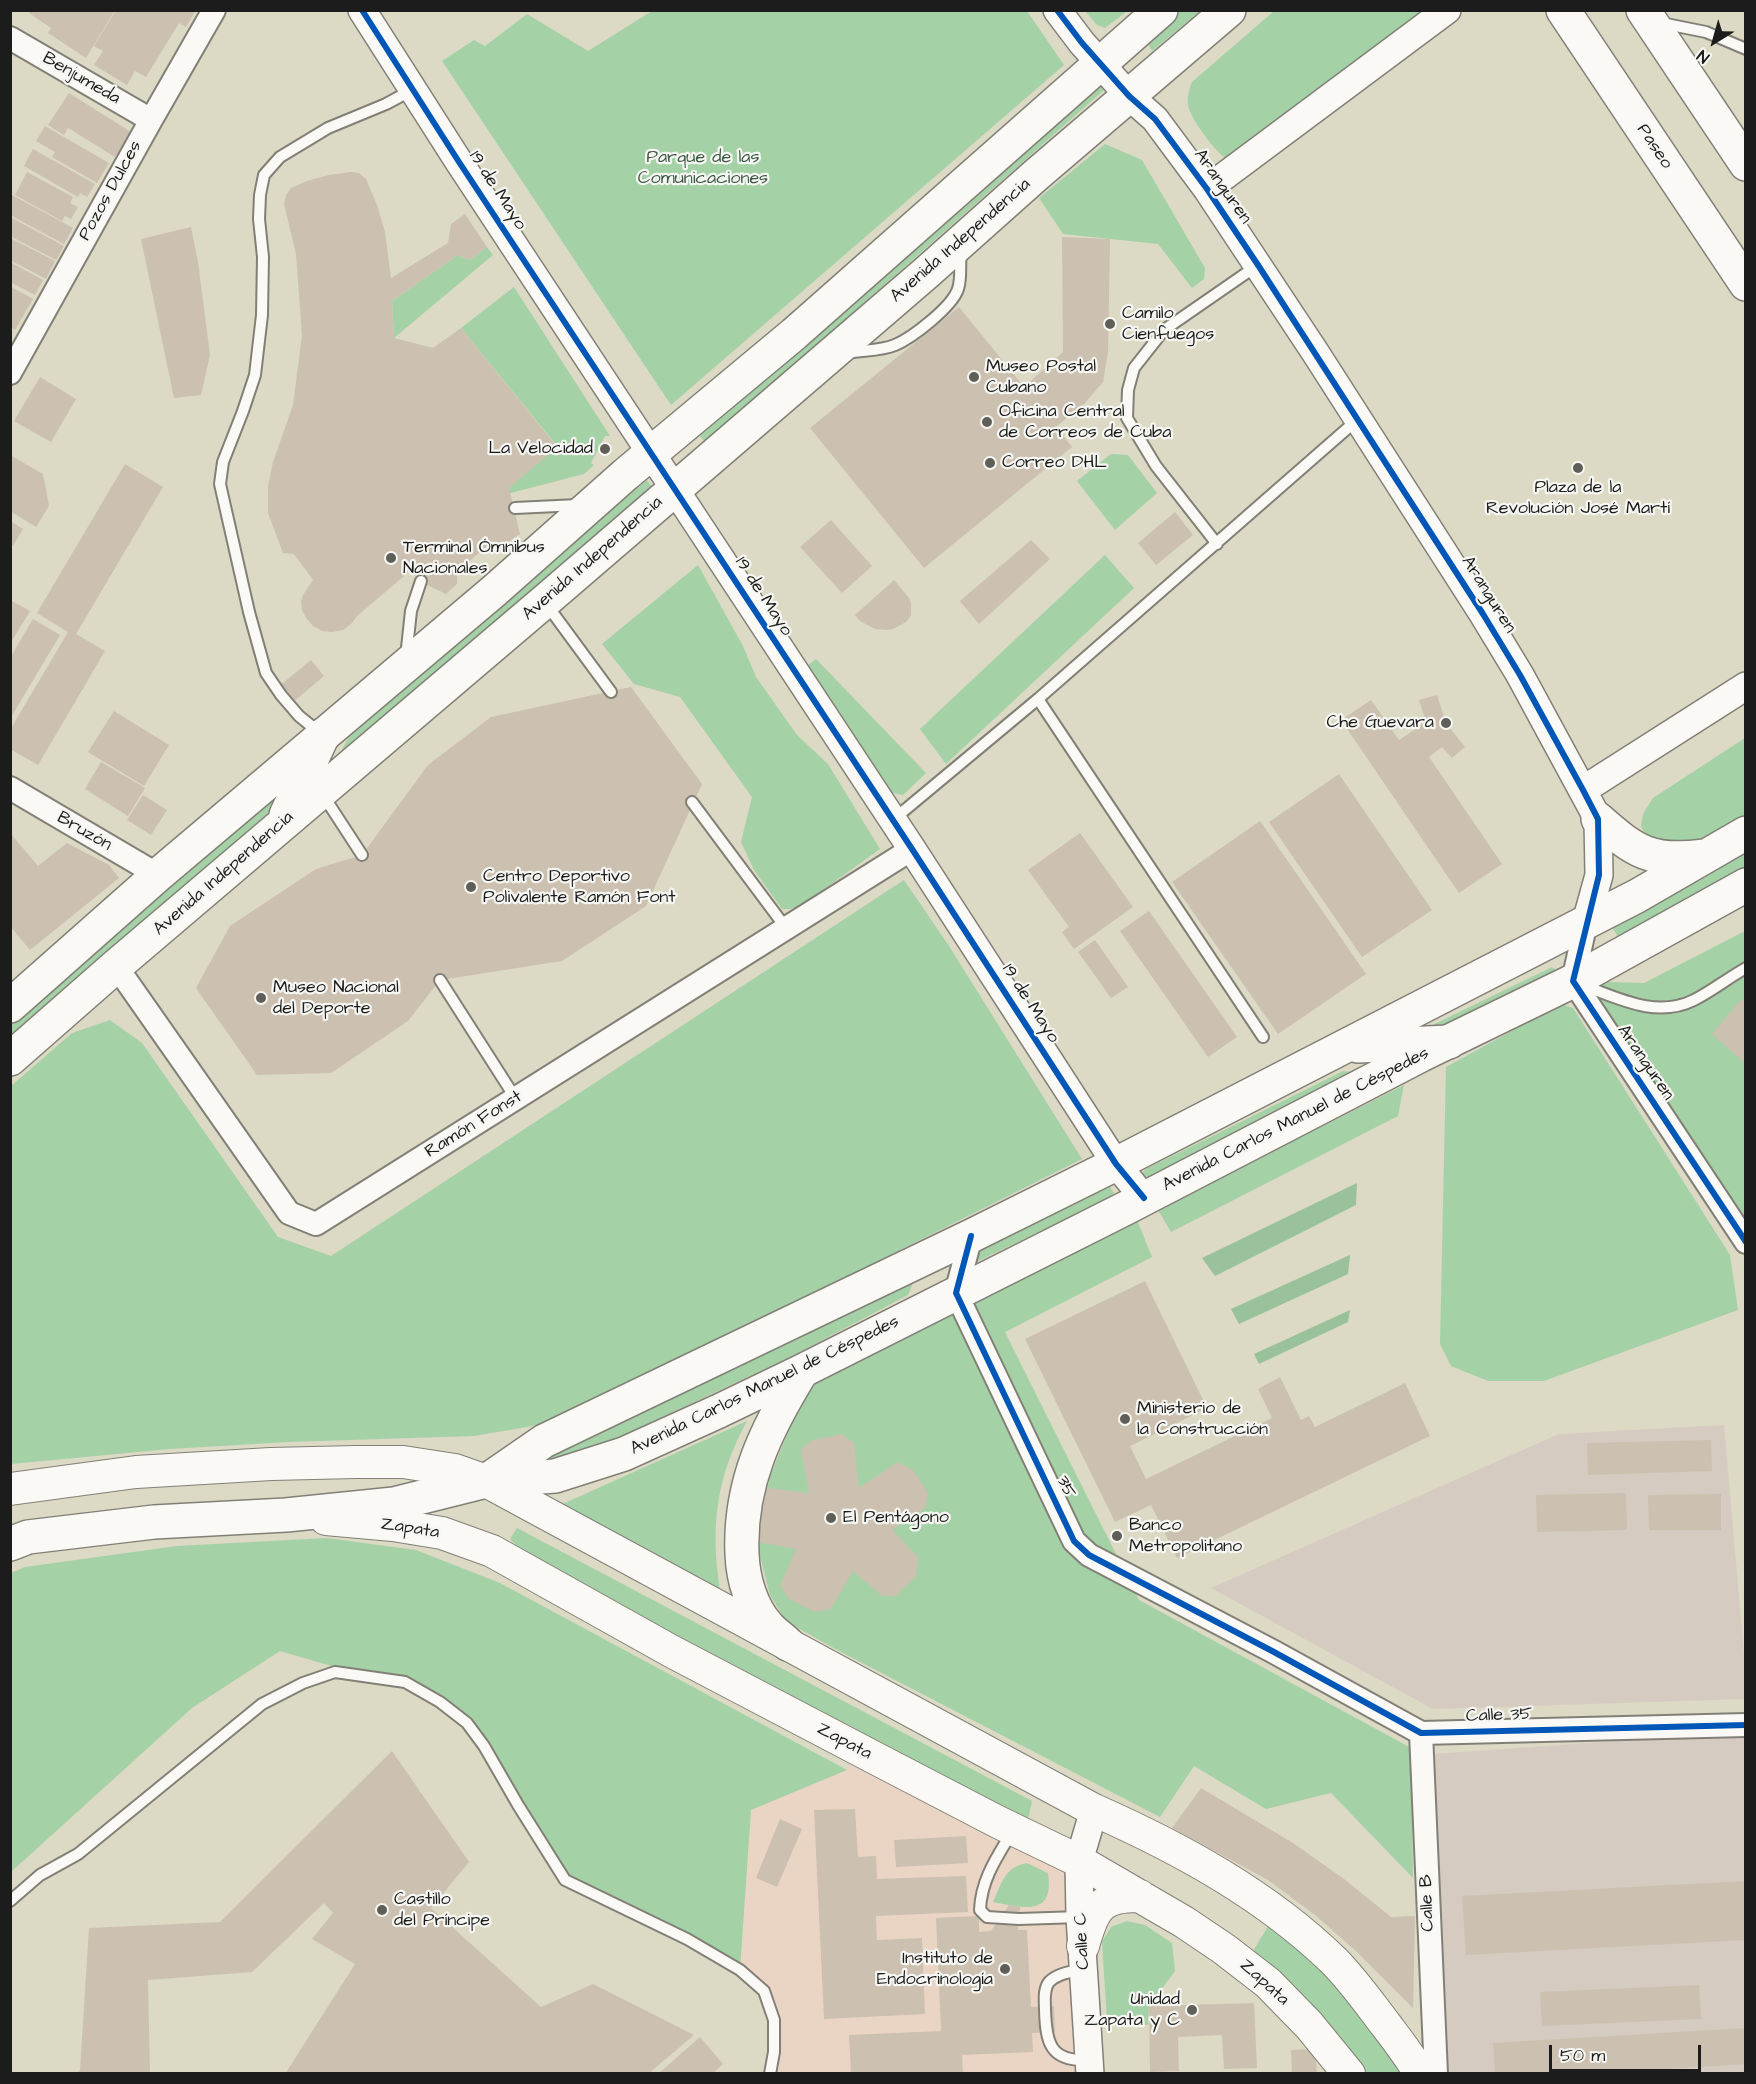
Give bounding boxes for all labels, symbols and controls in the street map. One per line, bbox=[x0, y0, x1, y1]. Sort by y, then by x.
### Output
north arrow bbox=[1684, 12, 1744, 72]
text: N bbox=[1693, 45, 1714, 68]
street label: Benjumeda bbox=[38, 48, 124, 110]
street label: Paseo bbox=[1631, 120, 1677, 174]
street label: Pozos Dulces bbox=[75, 137, 147, 245]
street label: Aranguren bbox=[1188, 145, 1256, 229]
street label: 19 de Mayo bbox=[463, 147, 531, 235]
park label: Parque de las Comunicaciones bbox=[638, 147, 768, 190]
street label: Avenida Independencia bbox=[887, 174, 1035, 308]
place label: Camilo Cienfuegos bbox=[1122, 303, 1214, 346]
marker: Camilo Cienfuegos bbox=[1103, 317, 1117, 331]
place label: Museo Postal Cubano bbox=[986, 356, 1096, 398]
marker: Museo Postal Cubano bbox=[967, 370, 981, 384]
place label: Oficina Central de Correos de Cuba bbox=[999, 401, 1171, 444]
marker: Oficina Central de Correos de Cuba bbox=[980, 415, 994, 429]
place label: La Velocidad bbox=[488, 438, 593, 460]
marker: La Velocidad bbox=[598, 442, 612, 456]
place label: Correo DHL bbox=[1002, 452, 1107, 474]
marker: Correo DHL bbox=[983, 456, 997, 470]
marker: Plaza de la Revolución José Martí bbox=[1571, 461, 1585, 475]
place label: Plaza de la Revolución José Martí bbox=[1486, 477, 1670, 520]
street label: Avenida Independencia bbox=[519, 492, 667, 626]
place label: Terminal Ómnibus Nacionales bbox=[403, 537, 545, 580]
marker: Terminal Ómnibus Nacionales bbox=[384, 551, 398, 565]
street label: 19 de Mayo bbox=[729, 553, 797, 641]
street label: Aranguren bbox=[1456, 553, 1520, 637]
place label: Che Guevara bbox=[1326, 712, 1434, 734]
marker: Che Guevara bbox=[1439, 716, 1453, 730]
street label: Avenida Independencia bbox=[150, 807, 298, 941]
street label: Bruzón bbox=[53, 808, 115, 856]
place label: Centro Deportivo Polivalente Ramón Font bbox=[483, 866, 676, 908]
marker: Centro Deportivo Polivalente Ramón Font bbox=[464, 880, 478, 894]
street label: 19 de Mayo bbox=[996, 960, 1064, 1048]
place label: Museo Nacional del Deporte bbox=[273, 977, 399, 1020]
marker: Museo Nacional del Deporte bbox=[254, 991, 268, 1005]
street label: Aranguren bbox=[1612, 1021, 1678, 1105]
street label: Avenida Carlos Manuel de Céspedes bbox=[1159, 1043, 1433, 1197]
street label: Ramón Fonst bbox=[422, 1087, 526, 1163]
street label: Avenida Carlos Manuel de Céspedes bbox=[627, 1311, 903, 1461]
place label: Ministerio de la Construcción bbox=[1137, 1398, 1268, 1440]
marker: Ministerio de la Construcción bbox=[1118, 1412, 1132, 1426]
street label: 35 bbox=[1051, 1473, 1079, 1501]
place label: El Pentágono bbox=[843, 1507, 949, 1529]
marker: El Pentágono bbox=[824, 1511, 838, 1525]
street label: Zapata bbox=[379, 1514, 441, 1544]
place label: Banco Metropolitano bbox=[1129, 1515, 1242, 1558]
marker: Banco Metropolitano bbox=[1110, 1529, 1124, 1543]
street label: Calle 35 bbox=[1465, 1704, 1533, 1728]
street label: Zapata bbox=[813, 1719, 875, 1765]
street label: Calle B bbox=[1416, 1874, 1440, 1932]
place label: Castillo del Príncipe bbox=[394, 1889, 490, 1932]
marker: Castillo del Príncipe bbox=[375, 1903, 389, 1917]
street label: Calle C bbox=[1071, 1912, 1095, 1970]
place label: Instituto de Endocrinología bbox=[877, 1948, 993, 1990]
street label: Zapata bbox=[1235, 1955, 1293, 2011]
marker: Instituto de Endocrinología bbox=[998, 1962, 1012, 1976]
place label: Unidad Zapata y C bbox=[1084, 1989, 1180, 2032]
marker: Unidad Zapata y C bbox=[1185, 2003, 1199, 2017]
scale bar bbox=[1552, 2033, 1704, 2071]
text: 50 m bbox=[1560, 2043, 1605, 2068]

